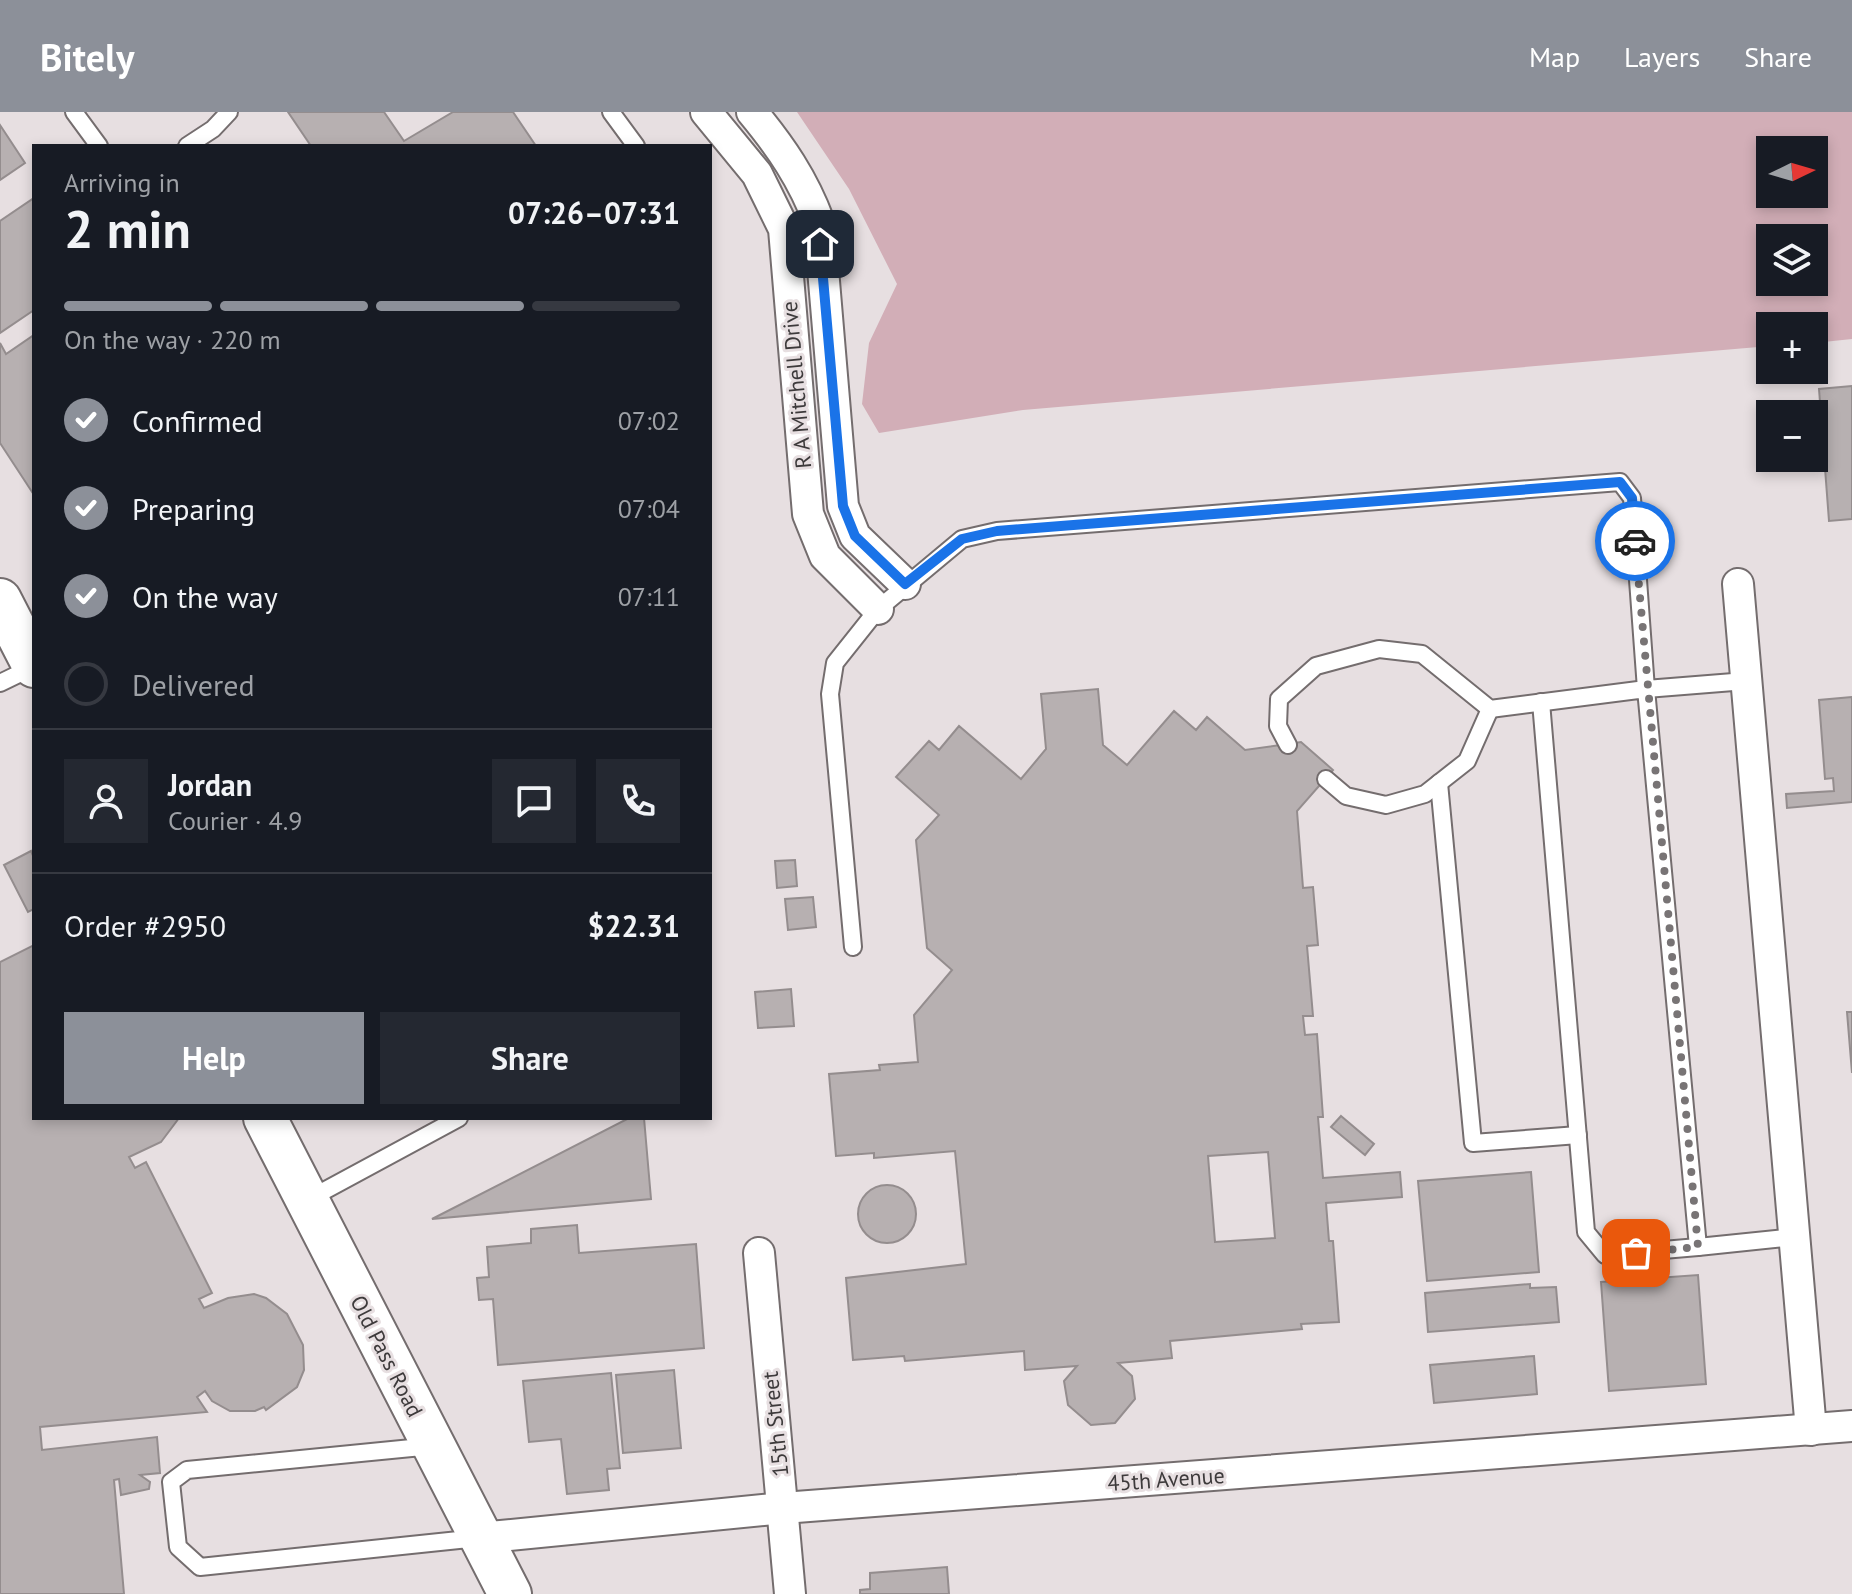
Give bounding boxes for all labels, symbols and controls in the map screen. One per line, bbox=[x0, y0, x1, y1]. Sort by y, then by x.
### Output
text: Bitely bbox=[40, 32, 134, 81]
text: Map bbox=[1529, 38, 1580, 75]
text: Layers bbox=[1624, 38, 1700, 75]
text: Share bbox=[1744, 38, 1812, 75]
north arrow bbox=[1756, 136, 1828, 208]
map controls bbox=[1756, 136, 1828, 472]
text: Arriving in bbox=[64, 166, 180, 199]
text: 07:26–07:31 bbox=[508, 193, 680, 232]
text: 2 min bbox=[64, 195, 191, 262]
pin bbox=[786, 210, 854, 278]
icon: home bbox=[798, 222, 842, 266]
button: layers bbox=[1756, 224, 1828, 296]
street label: R A Mitchell Drive bbox=[775, 300, 817, 470]
button: + bbox=[1756, 312, 1828, 384]
text: On the way · 220 m bbox=[64, 323, 281, 356]
icon: check bbox=[64, 398, 108, 442]
button: − bbox=[1756, 400, 1828, 472]
text: Confirmed bbox=[132, 401, 263, 440]
text: 07:02 bbox=[618, 404, 680, 437]
icon: check bbox=[64, 486, 108, 530]
text: Preparing bbox=[132, 489, 255, 528]
text: 07:04 bbox=[618, 492, 680, 525]
courier bbox=[1595, 501, 1675, 581]
icon: car bbox=[1613, 519, 1657, 563]
icon: check bbox=[64, 574, 108, 618]
text: On the way bbox=[132, 577, 278, 616]
text: 07:11 bbox=[618, 580, 680, 613]
text: Delivered bbox=[132, 665, 255, 704]
button: person bbox=[64, 759, 148, 843]
button: chat bbox=[492, 759, 576, 843]
button: phone bbox=[596, 759, 680, 843]
text: Jordan bbox=[168, 765, 252, 804]
text: Courier · 4.9 bbox=[168, 804, 302, 837]
text: Order #2950 bbox=[64, 906, 226, 945]
text: $22.31 bbox=[588, 906, 680, 945]
button: Help bbox=[64, 1012, 364, 1104]
button: Share bbox=[380, 1012, 680, 1104]
pin bbox=[1602, 1219, 1670, 1287]
icon: bag bbox=[1614, 1231, 1658, 1275]
street label: Old Pass Road bbox=[344, 1291, 430, 1421]
street label: 15th Street bbox=[756, 1370, 794, 1478]
street label: 45th Avenue bbox=[1106, 1461, 1226, 1497]

